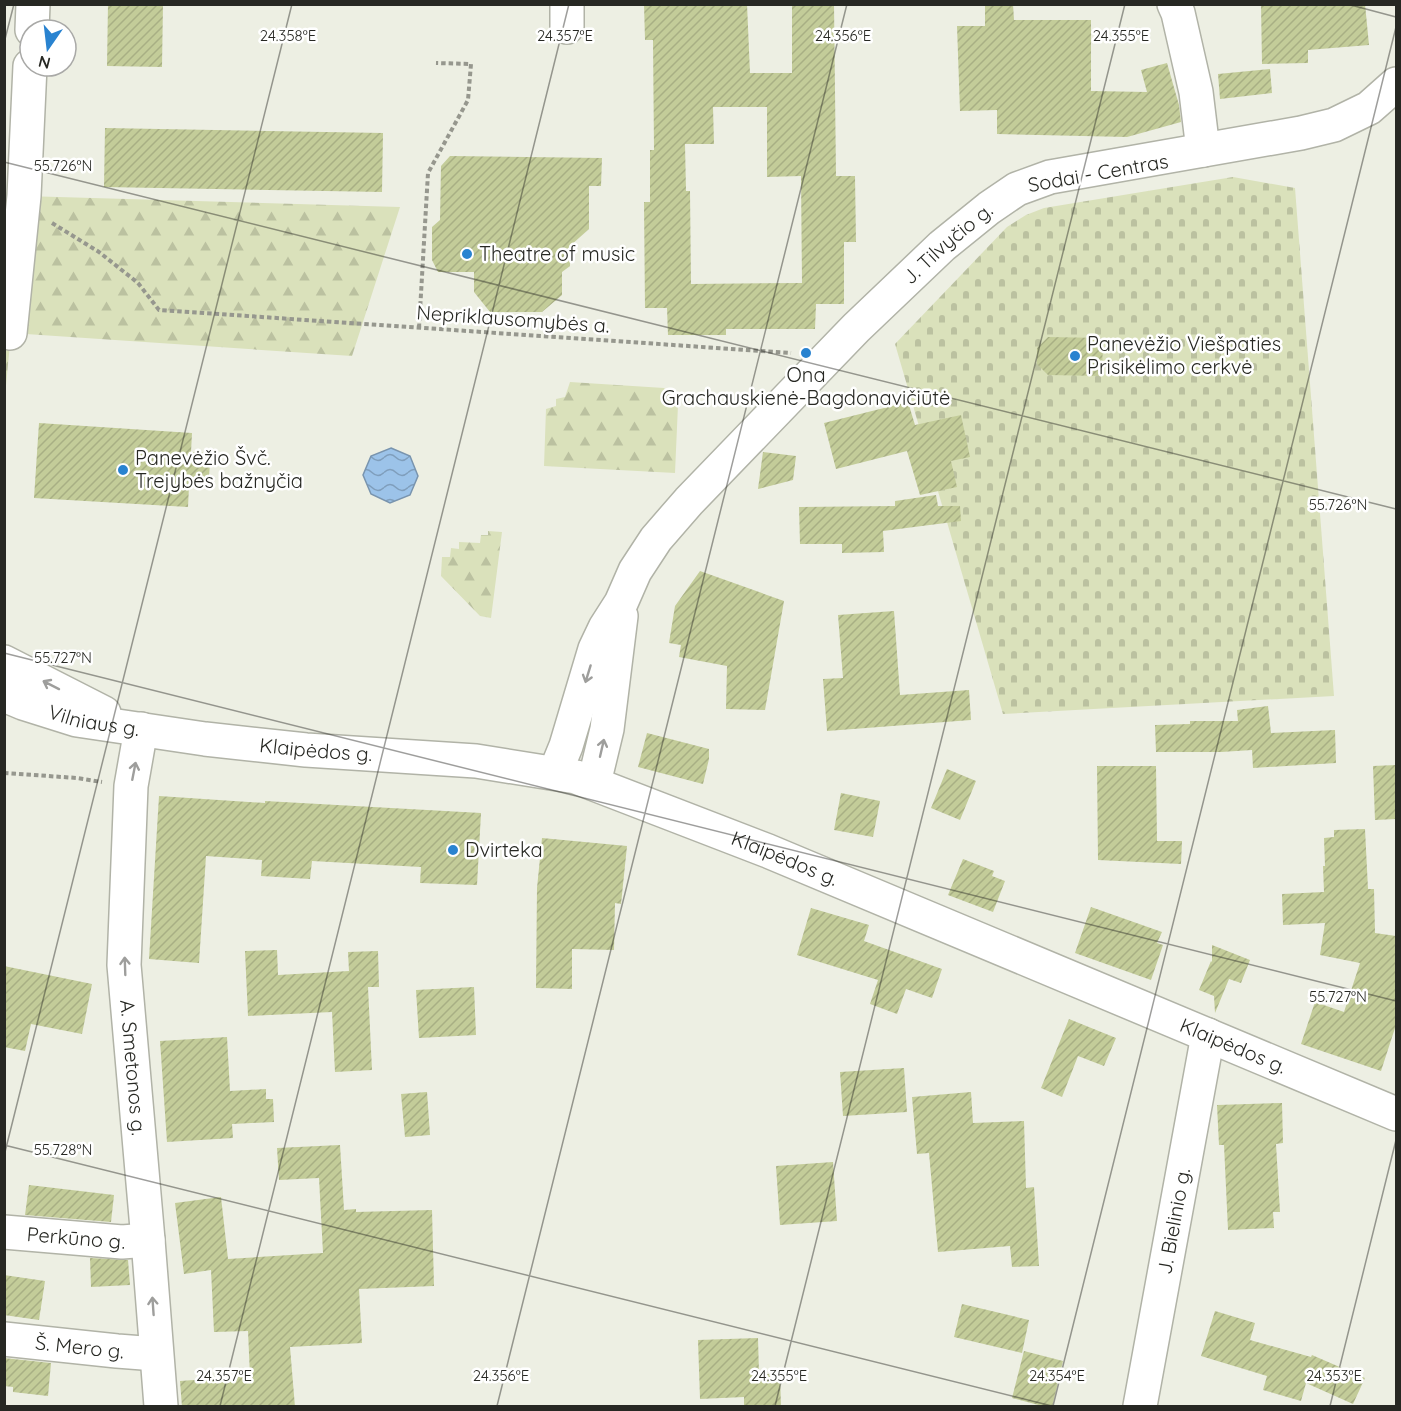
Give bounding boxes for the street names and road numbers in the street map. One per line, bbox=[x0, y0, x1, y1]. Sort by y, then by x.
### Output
street label: Sodai - Centras bbox=[1026, 148, 1170, 197]
street label: J. Tilvyčio g. bbox=[897, 197, 997, 289]
street label: Nepriklausomybės a. bbox=[416, 299, 610, 338]
street label: Vilniaus g. bbox=[45, 699, 141, 741]
street label: Klaipėdos g. bbox=[258, 732, 373, 766]
street label: Klaipėdos g. bbox=[728, 825, 842, 891]
street label: A. Smetonos g. bbox=[115, 999, 152, 1137]
street label: Klaipėdos g. bbox=[1176, 1012, 1290, 1079]
street label: J. Bielinio g. bbox=[1151, 1166, 1195, 1276]
street label: Perkūno g. bbox=[26, 1221, 125, 1254]
street label: Š. Mero g. bbox=[34, 1329, 125, 1363]

